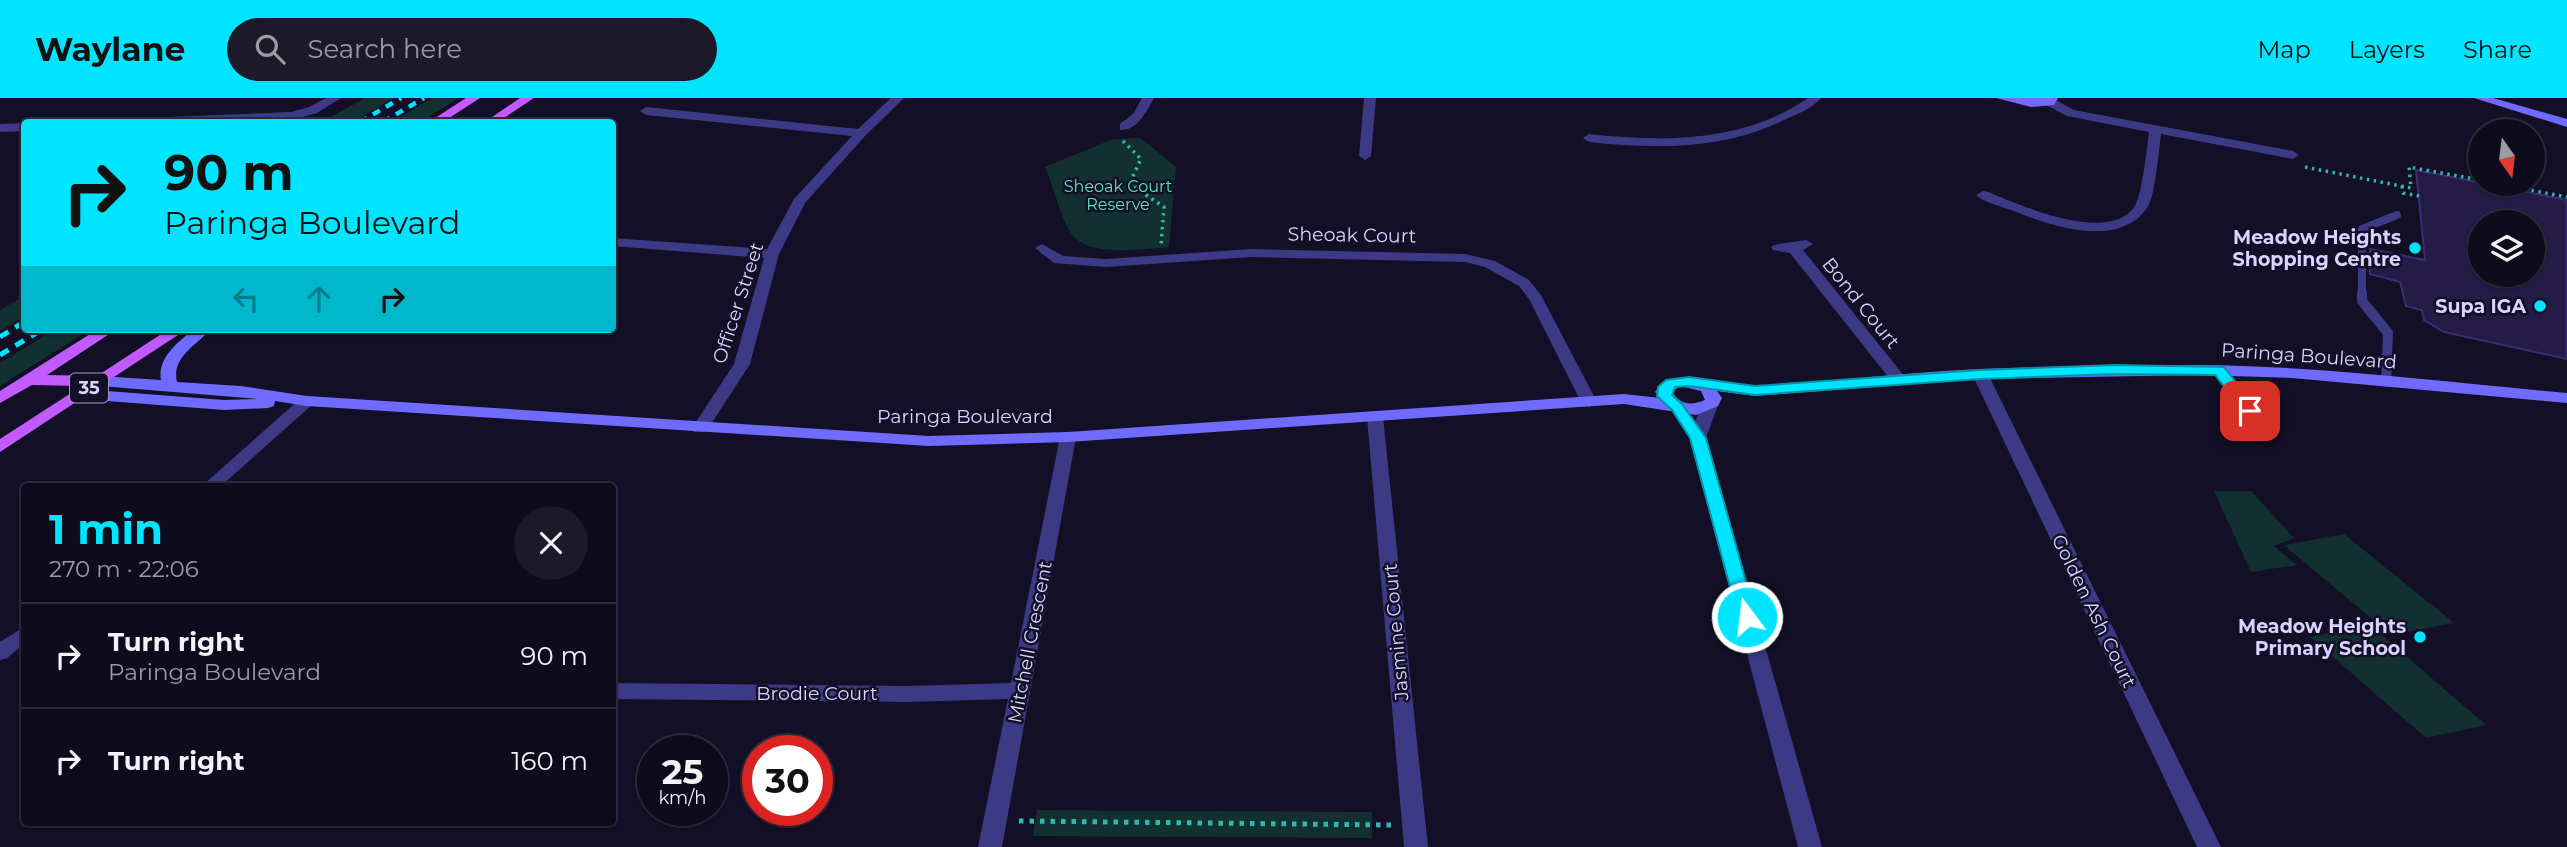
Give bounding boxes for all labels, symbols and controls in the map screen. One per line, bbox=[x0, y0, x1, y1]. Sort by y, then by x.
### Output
search box bbox=[227, 18, 717, 81]
text: Waylane bbox=[35, 29, 185, 69]
icon: search bbox=[251, 30, 289, 68]
text: Search here bbox=[307, 33, 462, 65]
text: Map bbox=[2257, 35, 2311, 64]
text: Layers bbox=[2349, 35, 2425, 64]
text: Share bbox=[2463, 35, 2532, 64]
north arrow bbox=[2468, 119, 2544, 196]
map controls bbox=[2468, 119, 2545, 287]
text: 90 m bbox=[164, 143, 294, 202]
icon: right bbox=[49, 147, 140, 238]
park label: Sheoak Court Reserve bbox=[1064, 177, 1173, 214]
text: Paringa Boulevard bbox=[164, 203, 460, 242]
button: layers bbox=[2468, 210, 2545, 287]
street label: Sheoak Court bbox=[1287, 222, 1417, 248]
place label: Meadow Heights Shopping Centre bbox=[2233, 226, 2401, 271]
street label: Officer Street bbox=[708, 239, 768, 366]
marker: Meadow Heights Shopping Centre bbox=[2407, 240, 2423, 256]
street label: Bond Court bbox=[1817, 253, 1905, 353]
icon: left bbox=[227, 280, 265, 318]
icon: ahead bbox=[300, 280, 338, 318]
icon: right bbox=[373, 280, 411, 318]
place label: Supa IGA bbox=[2435, 295, 2526, 318]
marker: Supa IGA bbox=[2532, 298, 2548, 314]
street label: Paringa Boulevard bbox=[2220, 338, 2398, 374]
road number: 35 bbox=[70, 374, 108, 402]
pin bbox=[2220, 381, 2280, 441]
icon: arrive bbox=[2231, 392, 2269, 430]
street label: Paringa Boulevard bbox=[877, 405, 1053, 428]
text: 1 min bbox=[49, 503, 163, 555]
button: close bbox=[514, 506, 588, 580]
street label: Golden Ash Court bbox=[2047, 531, 2141, 692]
text: 270 m · 22:06 bbox=[49, 555, 199, 583]
street label: Mitchell Crescent bbox=[1003, 559, 1057, 725]
street label: Jasmine Court bbox=[1379, 562, 1414, 703]
position arrow bbox=[1710, 580, 1784, 654]
place label: Meadow Heights Primary School bbox=[2238, 615, 2406, 660]
text: Turn right bbox=[108, 626, 244, 658]
marker: Meadow Heights Primary School bbox=[2412, 629, 2428, 645]
icon: right bbox=[49, 637, 87, 675]
text: 90 m bbox=[521, 640, 588, 672]
text: Paringa Boulevard bbox=[108, 658, 321, 686]
street label: Brodie Court bbox=[756, 682, 878, 705]
speed limit sign: 30 bbox=[742, 735, 833, 826]
icon: right bbox=[49, 742, 87, 780]
text: Turn right bbox=[108, 745, 244, 777]
text: 160 m bbox=[511, 745, 588, 777]
text: 25 bbox=[662, 750, 703, 793]
text: km/h bbox=[658, 787, 707, 809]

